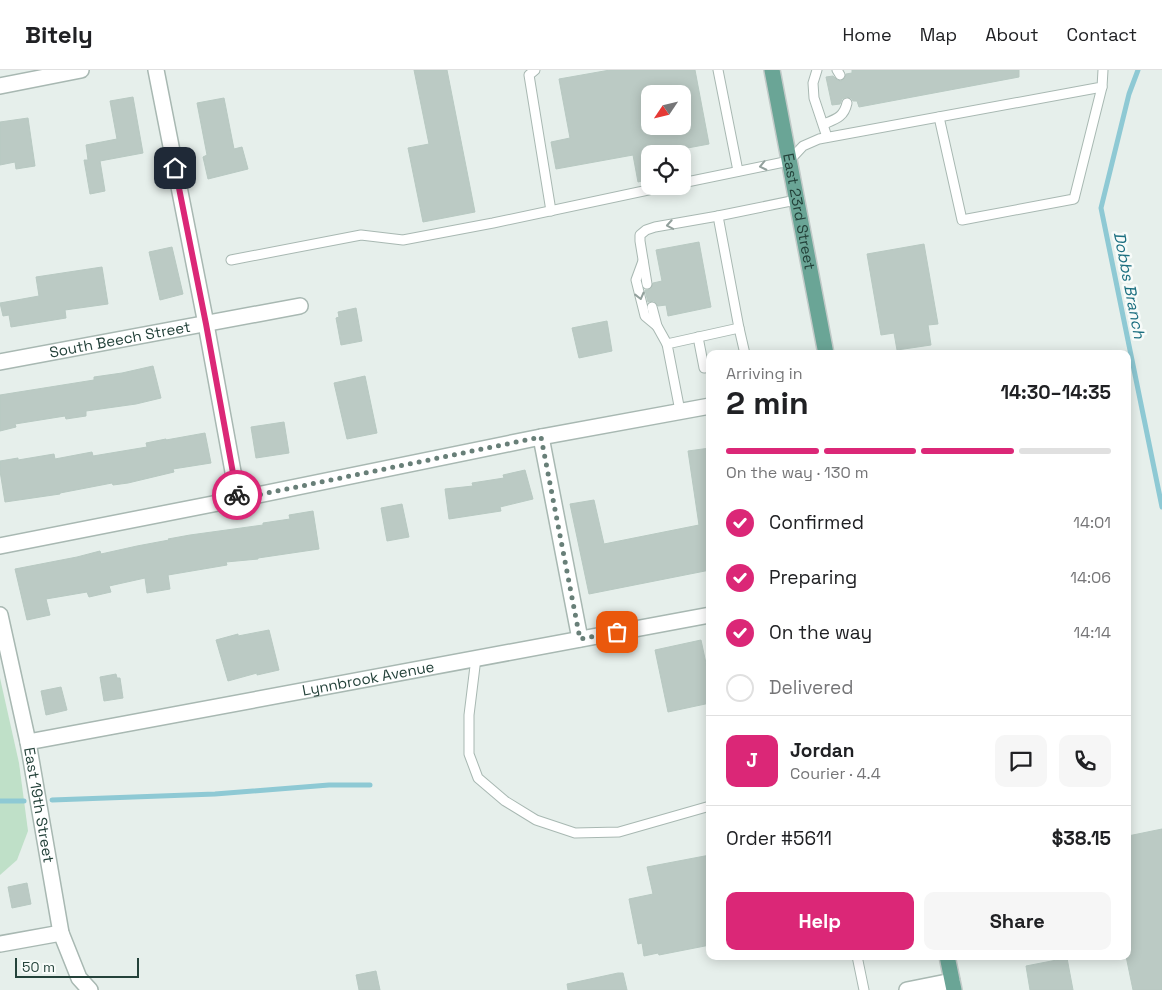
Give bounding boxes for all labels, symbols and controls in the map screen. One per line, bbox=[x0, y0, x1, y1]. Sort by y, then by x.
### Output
text: Bitely bbox=[25, 19, 93, 50]
text: Home bbox=[843, 23, 892, 46]
text: Map bbox=[920, 23, 957, 46]
text: About bbox=[985, 23, 1039, 46]
text: Contact bbox=[1067, 23, 1137, 46]
north arrow bbox=[641, 85, 691, 135]
map controls bbox=[641, 85, 691, 195]
button: locate bbox=[641, 145, 691, 195]
pin bbox=[154, 147, 196, 189]
street label: East 23rd Street bbox=[779, 151, 820, 271]
icon: home bbox=[161, 154, 189, 182]
one-way arrow bbox=[759, 160, 768, 171]
one-way arrow bbox=[666, 219, 674, 229]
water label: Dobbs Branch bbox=[1109, 230, 1150, 341]
one-way arrow bbox=[634, 291, 645, 300]
street label: South Beech Street bbox=[48, 317, 192, 362]
text: Arriving in bbox=[726, 363, 803, 384]
text: 14:30–14:35 bbox=[1000, 380, 1111, 405]
text: 2 min bbox=[726, 383, 809, 423]
text: On the way · 130 m bbox=[726, 462, 869, 483]
courier bbox=[212, 470, 262, 520]
icon: bike bbox=[223, 481, 251, 509]
icon: check bbox=[726, 509, 754, 537]
text: Confirmed bbox=[769, 510, 864, 535]
text: 14:01 bbox=[1073, 512, 1111, 533]
icon: check bbox=[726, 564, 754, 592]
text: Preparing bbox=[769, 565, 857, 590]
text: 14:06 bbox=[1070, 567, 1111, 588]
pin bbox=[596, 611, 638, 653]
icon: bag bbox=[603, 618, 631, 646]
icon: check bbox=[726, 619, 754, 647]
text: On the way bbox=[769, 620, 872, 645]
text: 14:14 bbox=[1074, 622, 1111, 643]
street label: Lynnbrook Avenue bbox=[300, 657, 436, 700]
text: Delivered bbox=[769, 675, 854, 700]
button: chat bbox=[995, 735, 1047, 787]
button: phone bbox=[1059, 735, 1111, 787]
text: Jordan bbox=[790, 738, 855, 763]
street label: East 19th Street bbox=[20, 746, 59, 864]
text: J bbox=[746, 748, 758, 773]
text: Courier · 4.4 bbox=[790, 763, 881, 784]
text: Order #5611 bbox=[726, 826, 832, 851]
text: $38.15 bbox=[1052, 826, 1111, 851]
button: Help bbox=[726, 892, 914, 950]
button: Share bbox=[924, 892, 1111, 950]
scale bar bbox=[15, 955, 139, 978]
text: 50 m bbox=[22, 958, 55, 976]

